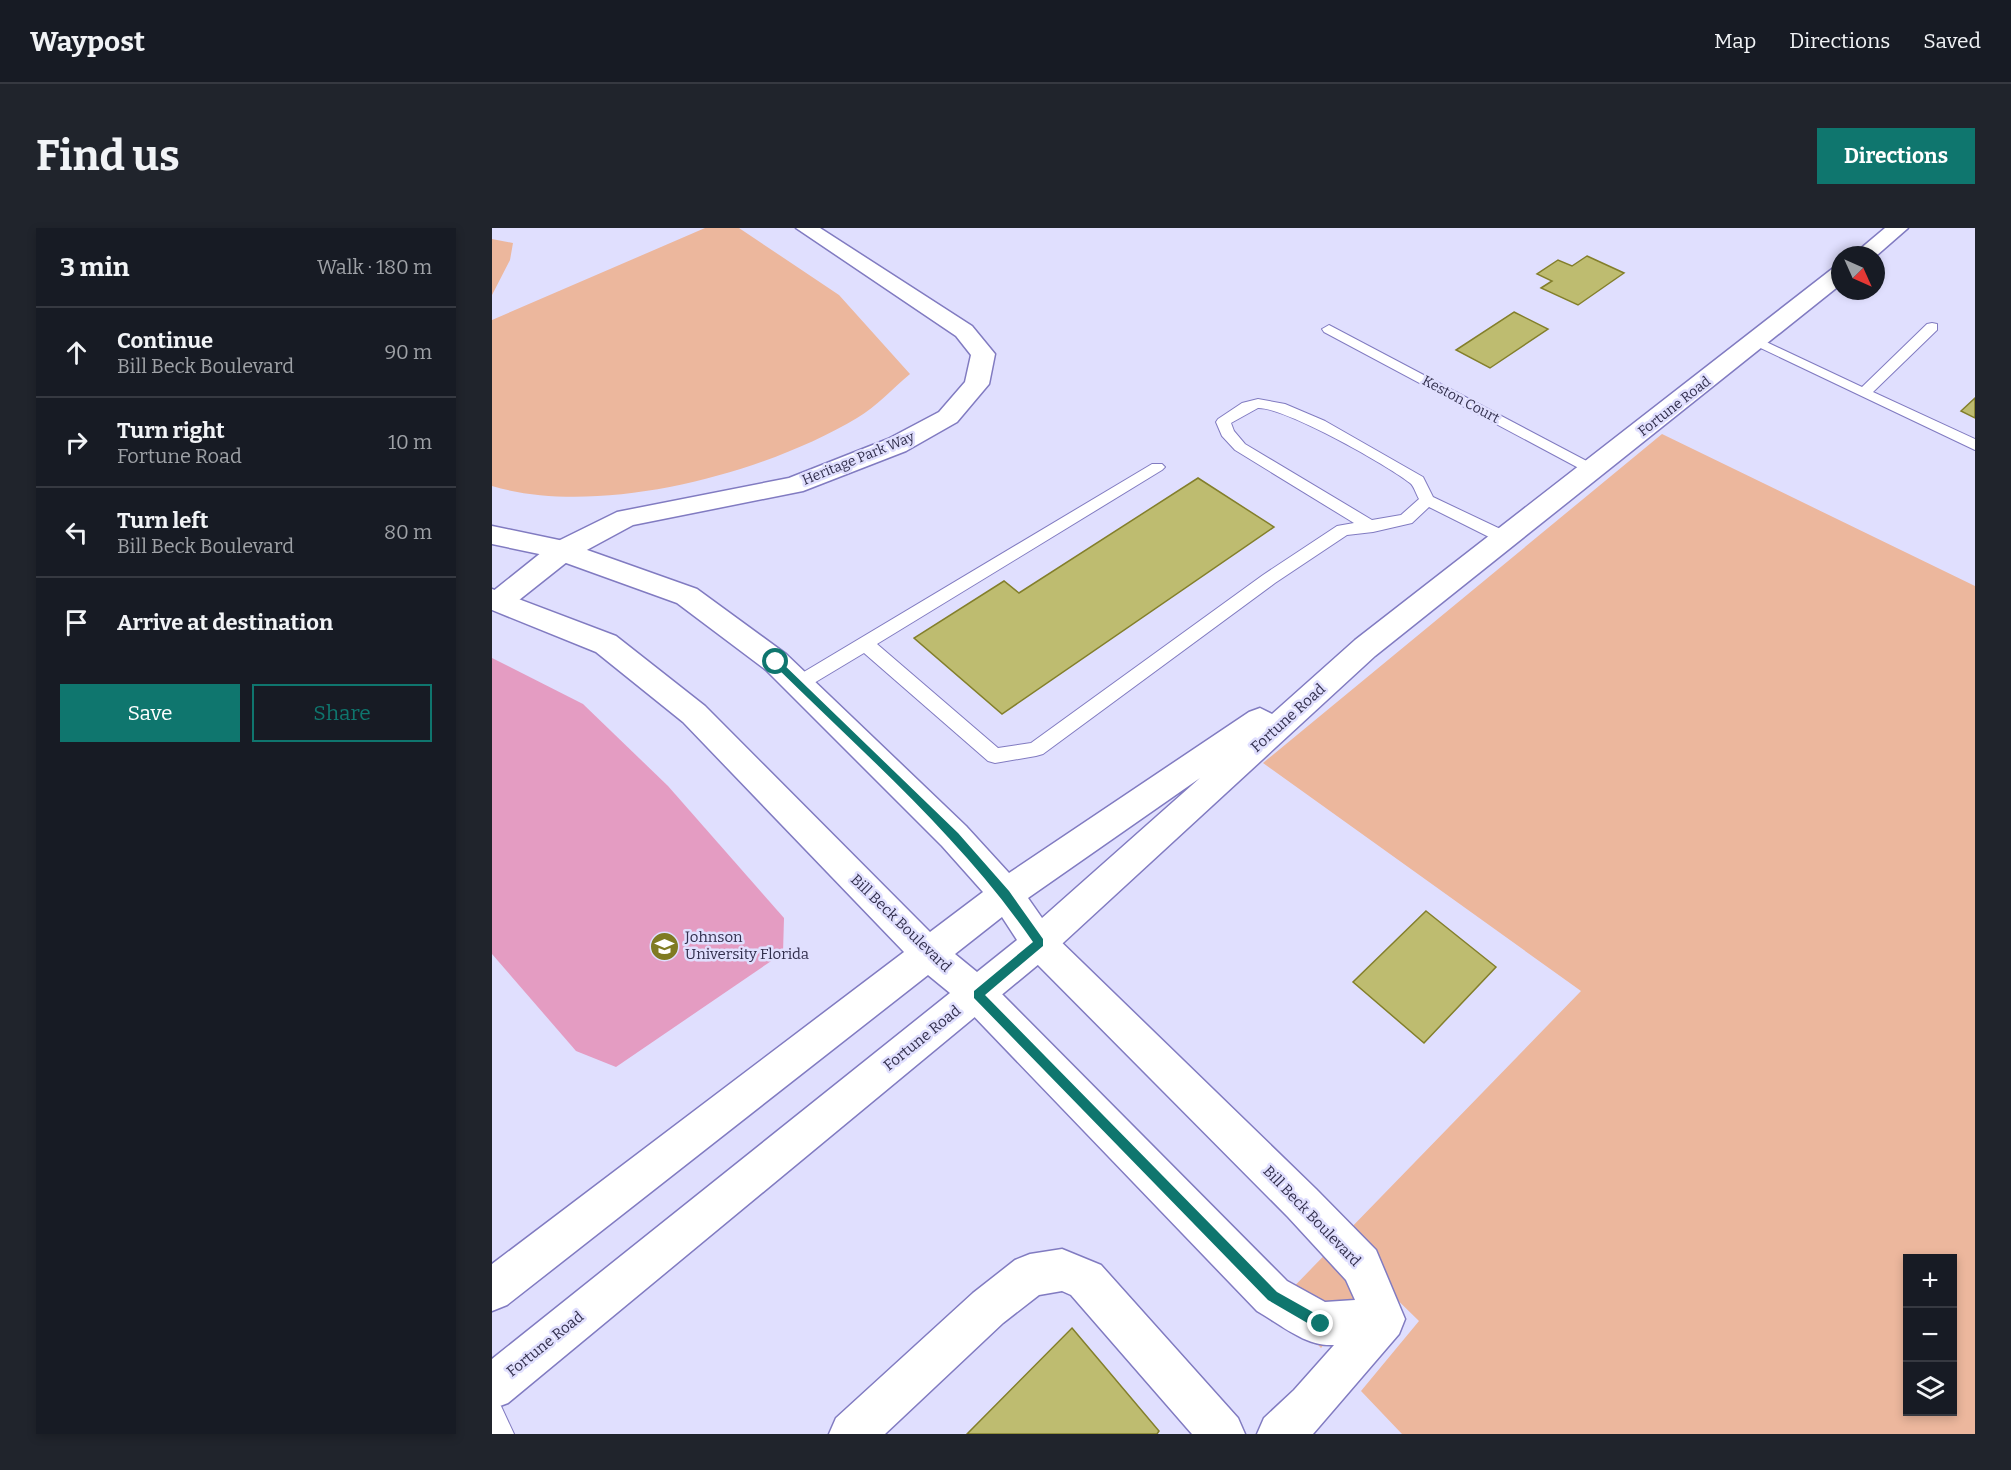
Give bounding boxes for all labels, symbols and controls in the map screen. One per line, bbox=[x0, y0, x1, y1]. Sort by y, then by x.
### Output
text: Waypost bbox=[30, 25, 145, 58]
text: Map bbox=[1714, 28, 1756, 54]
text: Directions bbox=[1789, 28, 1890, 54]
text: Saved bbox=[1923, 28, 1981, 54]
button: Directions bbox=[1817, 128, 1975, 184]
text: Find us bbox=[36, 131, 180, 181]
north arrow bbox=[1831, 246, 1885, 300]
text: 3 min bbox=[60, 252, 129, 283]
text: Walk · 180 m bbox=[317, 255, 432, 279]
text: Continue bbox=[117, 327, 213, 354]
icon: ahead bbox=[60, 336, 93, 369]
text: 90 m bbox=[384, 340, 432, 364]
text: Bill Beck Boulevard bbox=[117, 354, 294, 378]
street label: Keston Court bbox=[1419, 372, 1502, 427]
street label: Fortune Road bbox=[1635, 373, 1714, 440]
text: Turn right bbox=[117, 417, 225, 444]
icon: right bbox=[60, 426, 93, 459]
street label: Heritage Park Way bbox=[800, 428, 917, 489]
text: 10 m bbox=[388, 430, 432, 454]
text: Fortune Road bbox=[117, 444, 242, 468]
text: Turn left bbox=[117, 507, 209, 534]
icon: left bbox=[60, 516, 93, 549]
text: 80 m bbox=[384, 520, 432, 544]
text: Bill Beck Boulevard bbox=[117, 534, 294, 558]
icon: arrive bbox=[60, 606, 93, 639]
text: Arrive at destination bbox=[117, 609, 333, 636]
route start bbox=[762, 648, 788, 674]
street label: Fortune Road bbox=[1247, 680, 1329, 756]
button: Save bbox=[60, 684, 240, 742]
button: Share bbox=[252, 684, 432, 742]
street label: Bill Beck Boulevard bbox=[847, 870, 955, 976]
place label: Johnson University Florida bbox=[684, 928, 809, 963]
school or university icon: Johnson University Florida bbox=[648, 930, 680, 962]
street label: Fortune Road bbox=[880, 1001, 964, 1074]
street label: Bill Beck Boulevard bbox=[1259, 1162, 1365, 1270]
map controls bbox=[1903, 1254, 1957, 1416]
button: + bbox=[1903, 1254, 1957, 1308]
street label: Fortune Road bbox=[503, 1307, 587, 1380]
button: − bbox=[1903, 1308, 1957, 1362]
route end bbox=[1307, 1310, 1333, 1336]
button: layers bbox=[1903, 1362, 1957, 1416]

